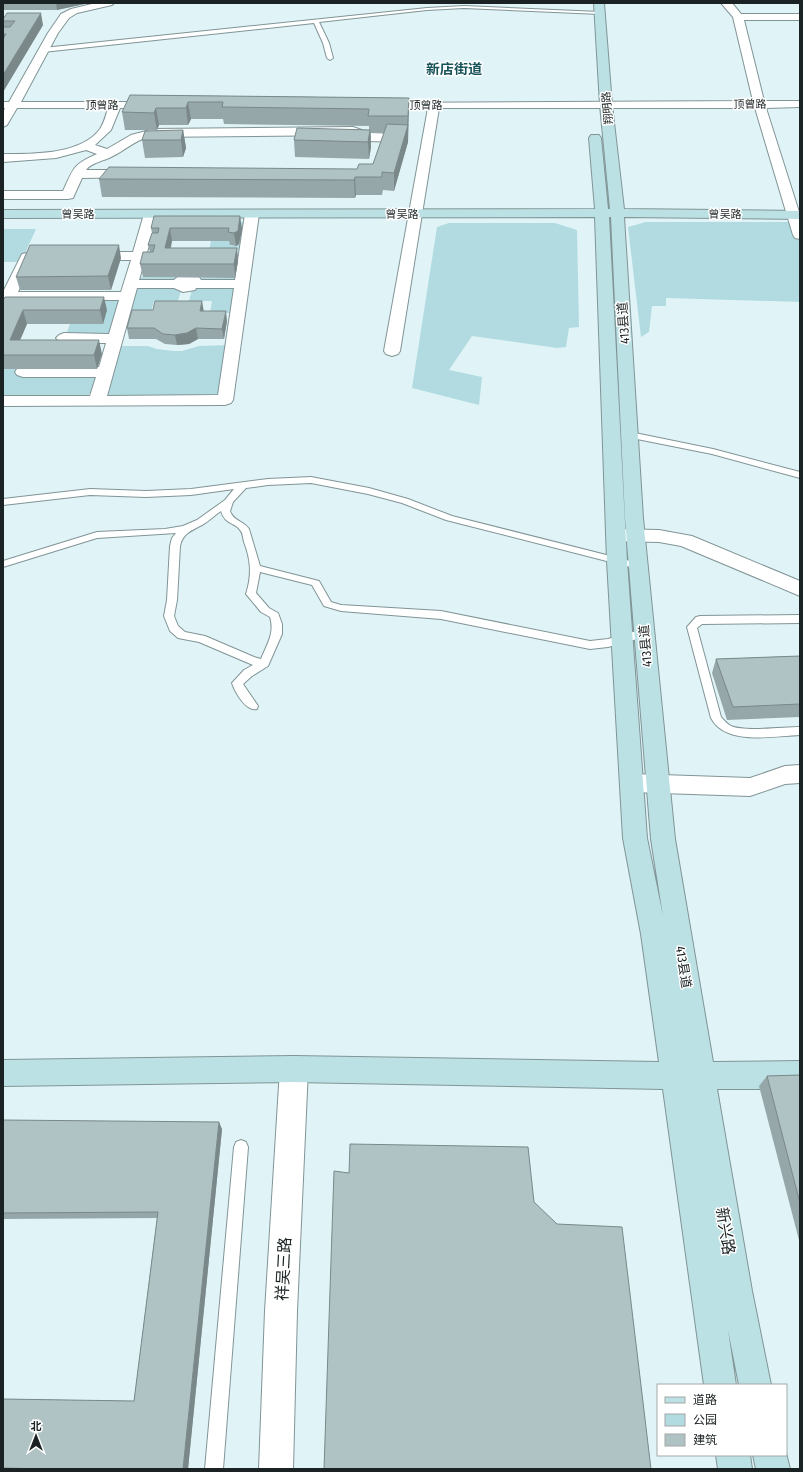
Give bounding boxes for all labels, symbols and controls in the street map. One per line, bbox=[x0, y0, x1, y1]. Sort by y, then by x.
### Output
district label: 新店街道 bbox=[426, 61, 482, 78]
street label: 翔明路 bbox=[600, 91, 615, 125]
street label: 顶曾路 bbox=[733, 98, 767, 111]
street label: 顶曾路 bbox=[86, 99, 119, 112]
street label: 顶曾路 bbox=[410, 99, 443, 112]
street label: 曾吴路 bbox=[62, 208, 95, 221]
street label: 曾吴路 bbox=[386, 208, 419, 221]
street label: 曾吴路 bbox=[709, 208, 742, 221]
street label: 413县道 bbox=[615, 301, 632, 345]
street label: 413县道 bbox=[636, 624, 655, 668]
street label: 413县道 bbox=[673, 945, 694, 989]
street label: 新兴路 bbox=[712, 1206, 739, 1256]
street label: 祥吴三路 bbox=[272, 1237, 295, 1301]
legend bbox=[657, 1384, 787, 1456]
text: 道路 bbox=[693, 1393, 717, 1407]
text: 公园 bbox=[693, 1413, 717, 1427]
north arrow bbox=[16, 1416, 56, 1456]
text: 北 bbox=[31, 1420, 42, 1433]
text: 建筑 bbox=[693, 1433, 717, 1447]

